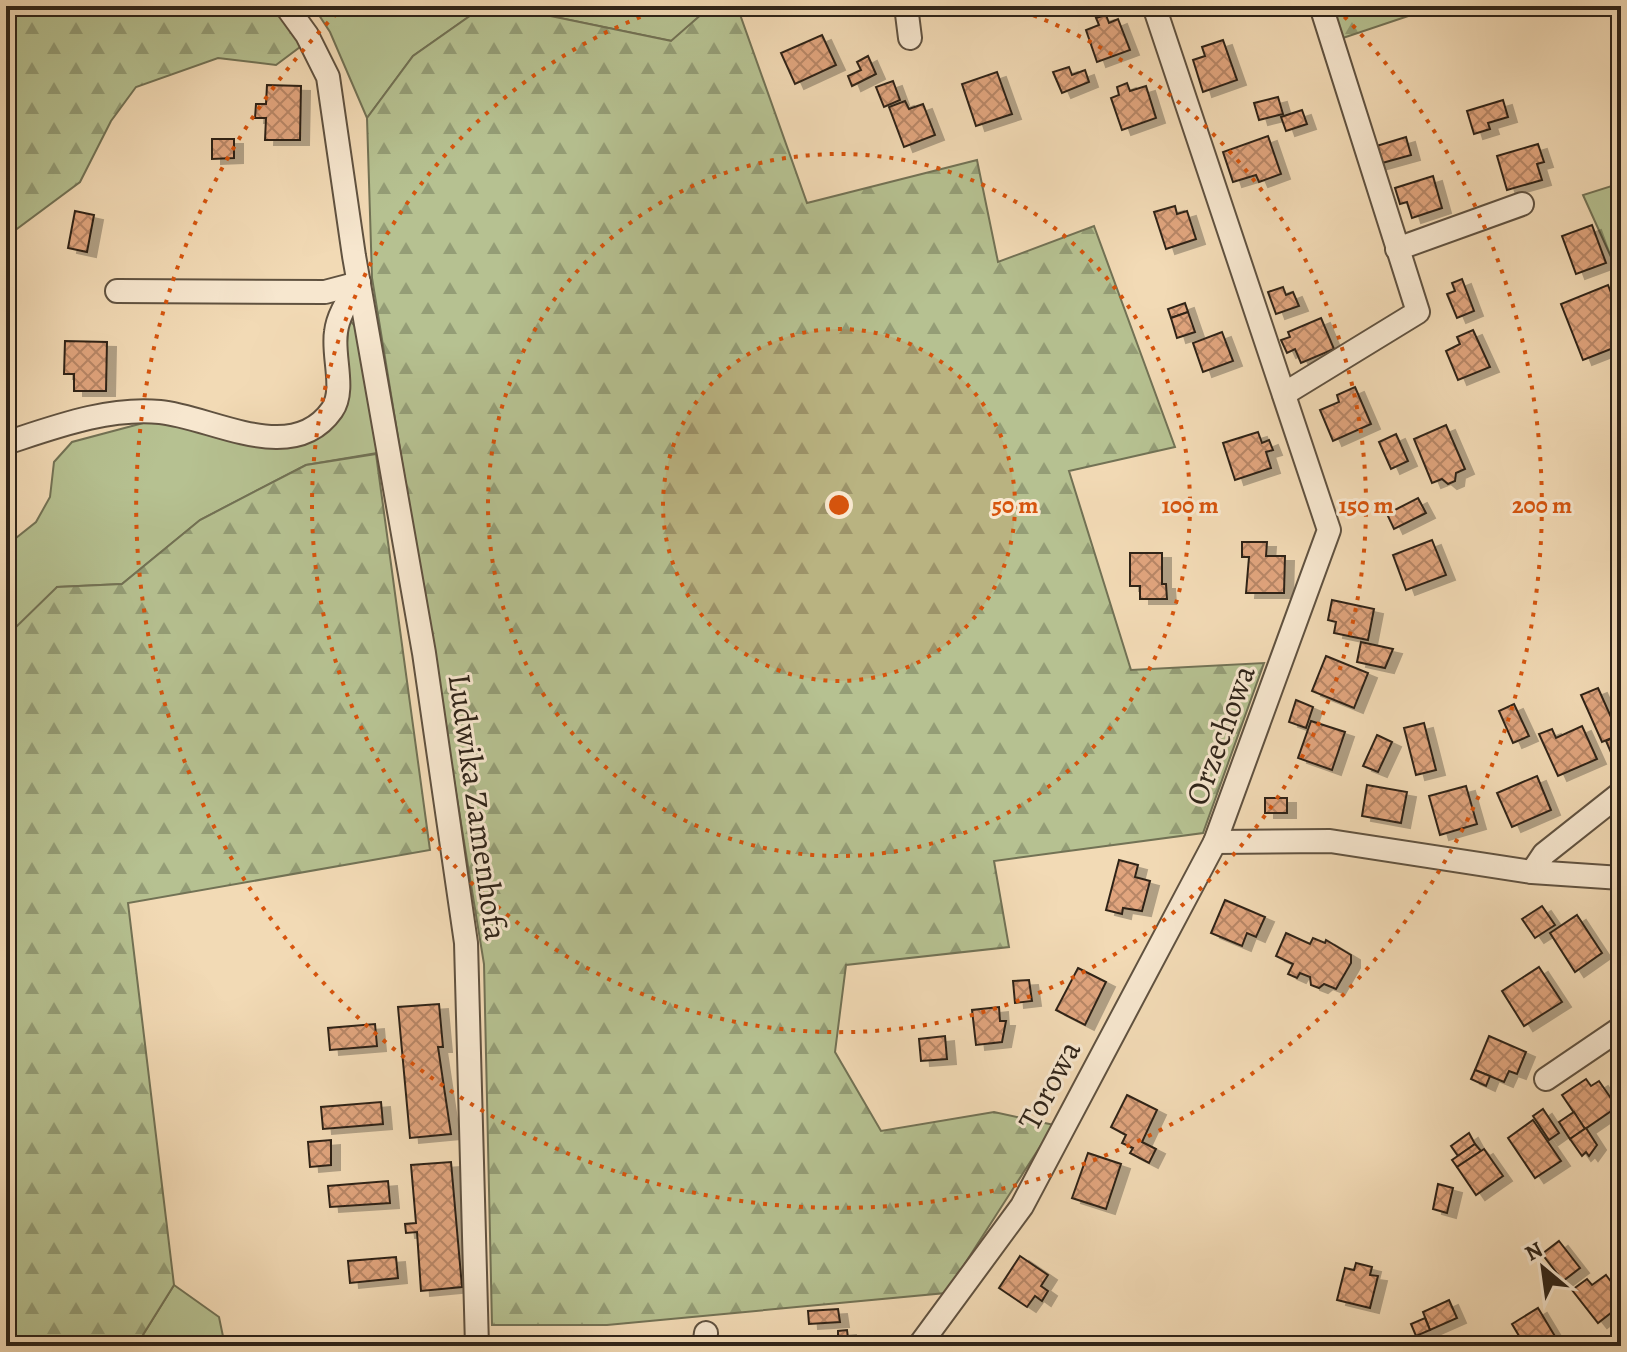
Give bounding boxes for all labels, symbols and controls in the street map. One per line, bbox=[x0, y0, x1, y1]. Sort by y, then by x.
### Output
text: 50 m bbox=[992, 489, 1038, 521]
text: 100 m bbox=[1161, 489, 1219, 521]
text: 150 m bbox=[1338, 489, 1394, 521]
text: 200 m bbox=[1512, 489, 1572, 521]
centre of rings bbox=[825, 491, 853, 519]
street label: Orzechowa bbox=[1174, 659, 1266, 811]
street label: Ludwika Zamenhofa bbox=[438, 671, 518, 943]
street label: Torowa bbox=[1007, 1032, 1091, 1138]
north arrow bbox=[1503, 1228, 1583, 1308]
text: N bbox=[1520, 1234, 1548, 1268]

